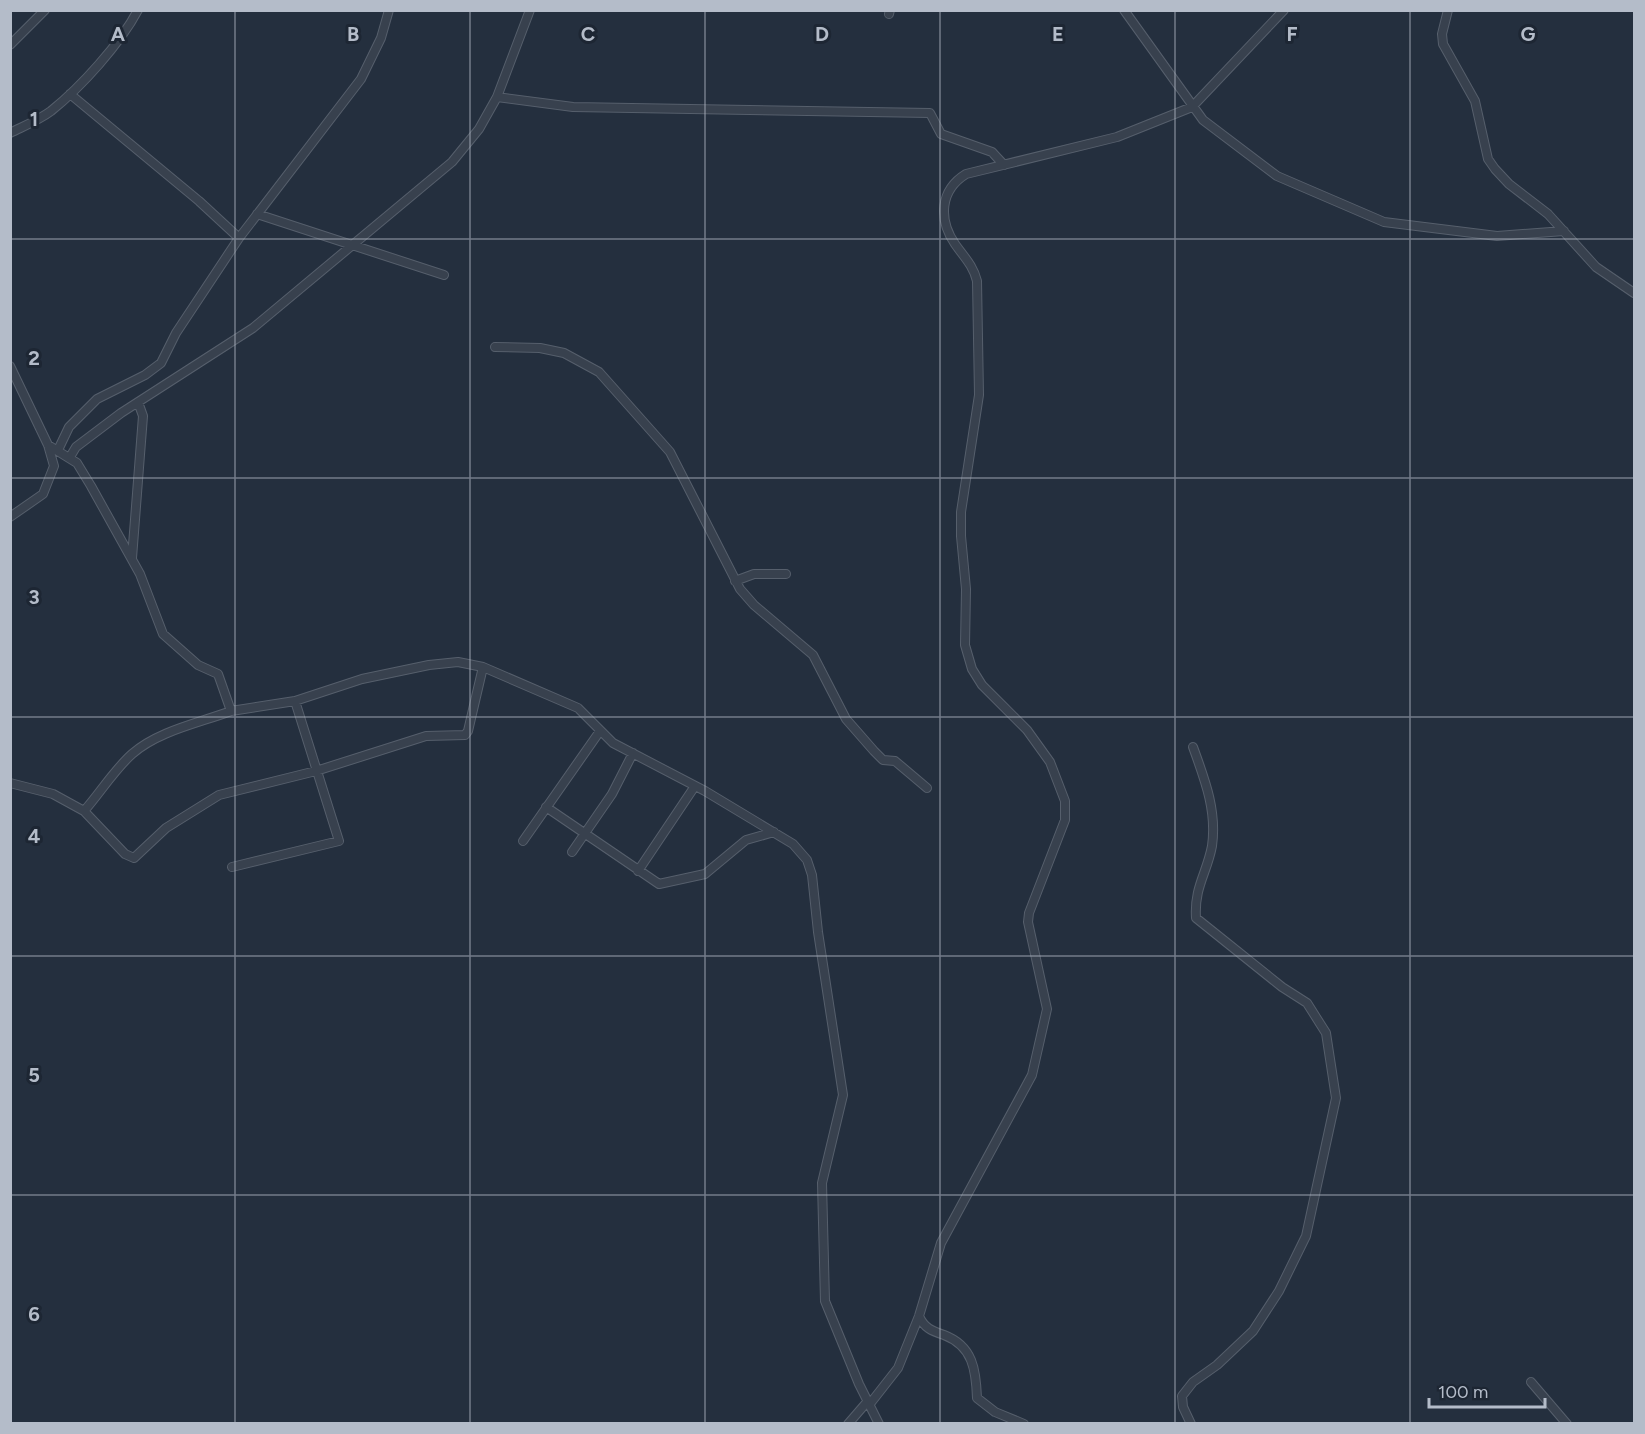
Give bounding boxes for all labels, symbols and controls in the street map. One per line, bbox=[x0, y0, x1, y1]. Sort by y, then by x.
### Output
text: A bbox=[111, 22, 126, 46]
text: B bbox=[347, 22, 359, 46]
text: C bbox=[581, 22, 595, 46]
text: D bbox=[815, 22, 829, 46]
text: E bbox=[1052, 22, 1064, 46]
text: F bbox=[1286, 22, 1298, 46]
text: G bbox=[1521, 22, 1536, 46]
text: 1 bbox=[30, 107, 38, 131]
text: 2 bbox=[28, 346, 40, 370]
text: 3 bbox=[28, 585, 40, 609]
text: 4 bbox=[28, 824, 41, 848]
text: 5 bbox=[28, 1063, 40, 1087]
text: 6 bbox=[28, 1302, 40, 1326]
scale bar bbox=[1429, 1371, 1544, 1409]
text: 100 m bbox=[1438, 1381, 1488, 1403]

